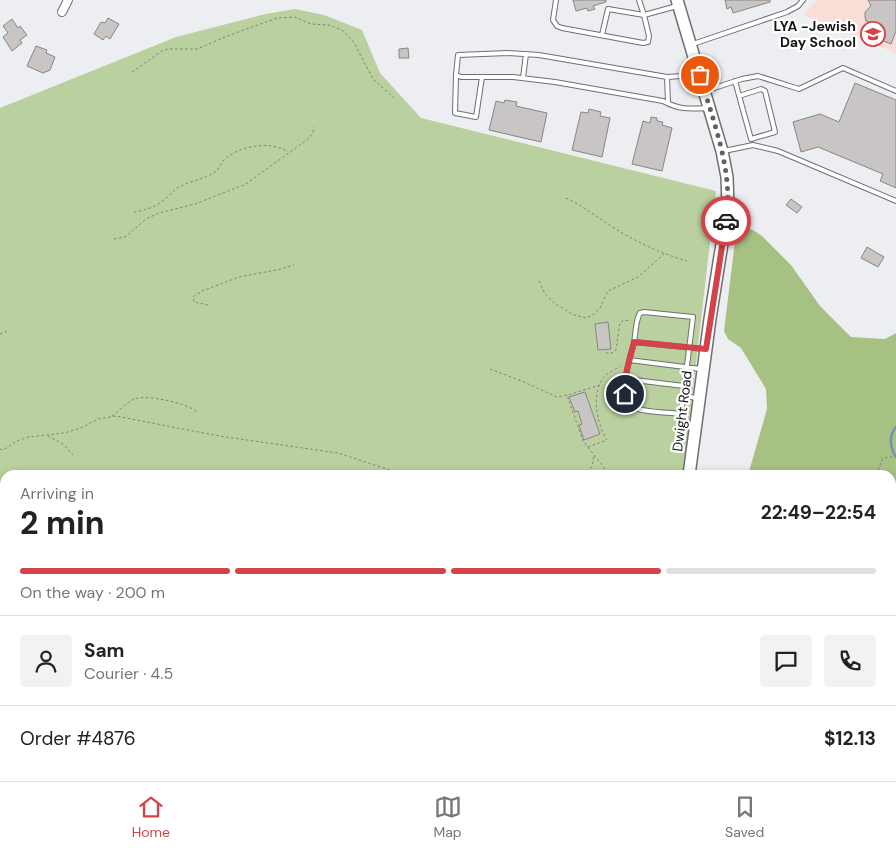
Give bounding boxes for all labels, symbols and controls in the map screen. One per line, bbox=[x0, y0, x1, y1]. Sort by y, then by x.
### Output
place label: LYA -Jewish Day School bbox=[773, 17, 856, 51]
school or university icon: LYA -Jewish Day School bbox=[860, 21, 886, 47]
pin bbox=[679, 54, 721, 96]
icon: bag bbox=[686, 61, 714, 89]
courier bbox=[701, 196, 751, 246]
icon: car bbox=[712, 207, 740, 235]
street label: Dwight Road bbox=[668, 370, 696, 452]
pin bbox=[604, 373, 646, 415]
icon: home bbox=[611, 380, 639, 408]
text: Arriving in bbox=[20, 483, 94, 504]
text: 22:49–22:54 bbox=[761, 500, 876, 525]
text: 2 min bbox=[20, 502, 105, 544]
text: On the way · 200 m bbox=[20, 582, 165, 603]
button: person bbox=[20, 635, 72, 687]
button: chat bbox=[760, 635, 812, 687]
button: phone bbox=[824, 635, 876, 687]
text: Sam bbox=[84, 638, 125, 663]
text: Courier · 4.5 bbox=[84, 663, 173, 684]
text: Order #4876 bbox=[20, 726, 136, 751]
text: $12.13 bbox=[824, 726, 876, 751]
tab: Home bbox=[132, 793, 170, 841]
tab: Map bbox=[433, 793, 462, 841]
tab: Saved bbox=[725, 793, 764, 841]

